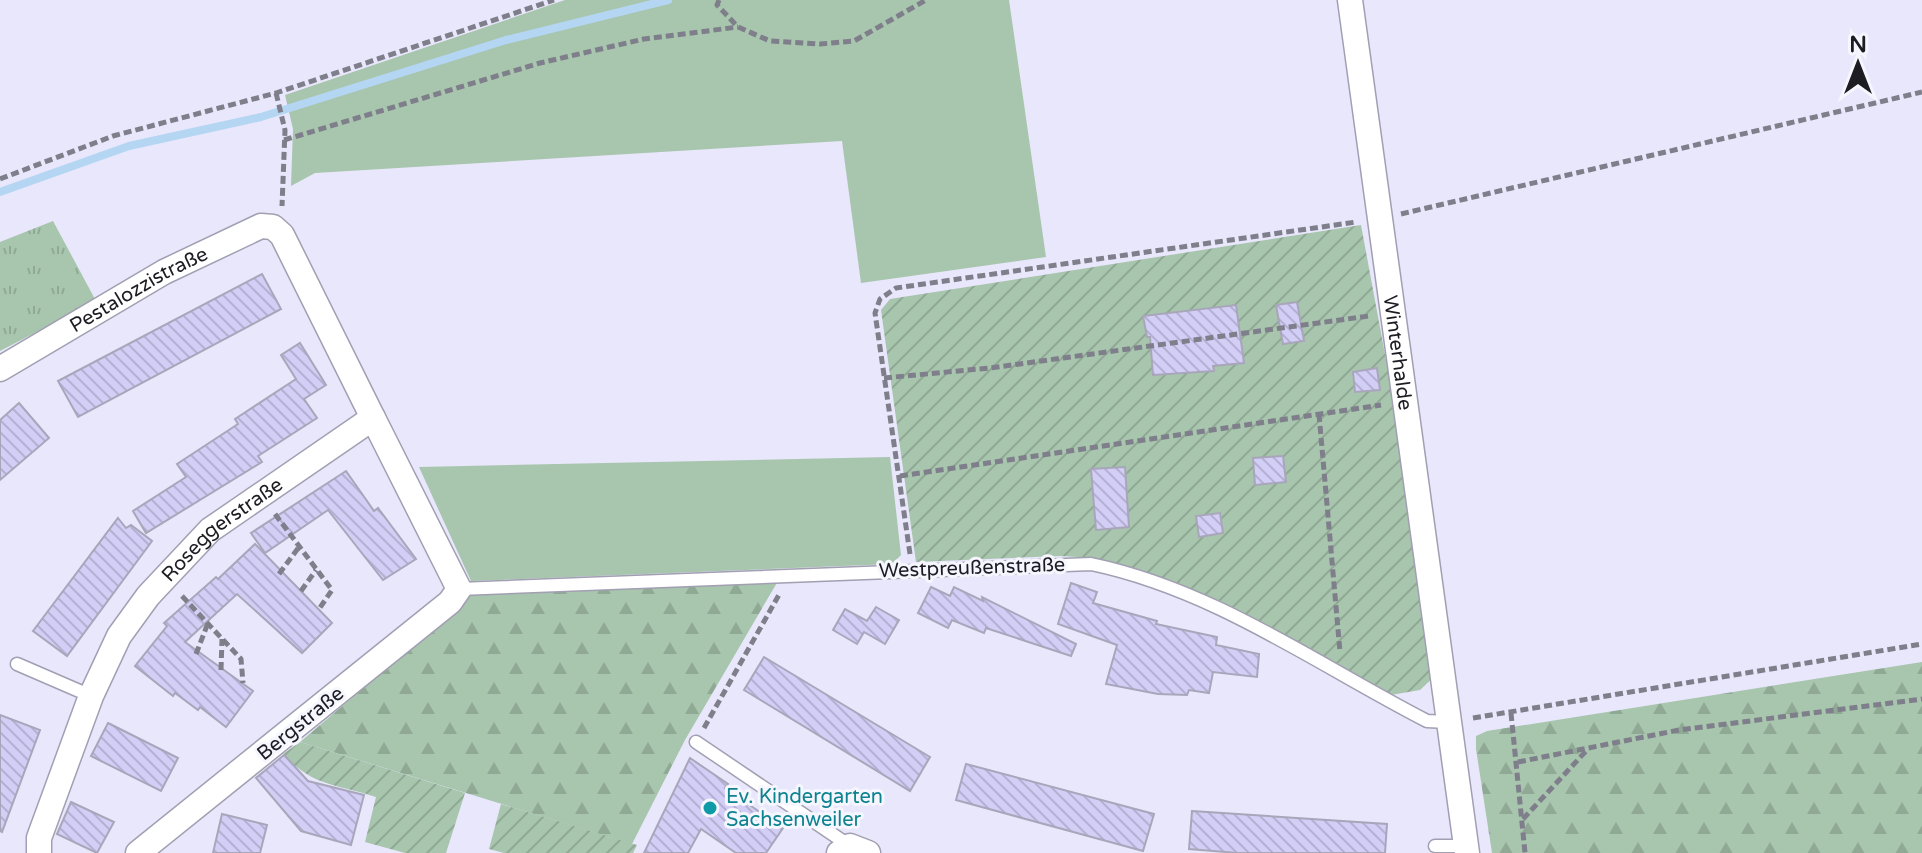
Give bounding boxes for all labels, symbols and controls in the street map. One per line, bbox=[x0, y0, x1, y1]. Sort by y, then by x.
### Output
north arrow bbox=[1818, 24, 1898, 104]
text: N bbox=[1849, 32, 1867, 58]
street label: Pestalozzistraße bbox=[66, 242, 212, 338]
street label: Winterhalde bbox=[1378, 294, 1417, 412]
street label: Roseggerstraße bbox=[157, 473, 288, 587]
street label: Westpreußenstraße bbox=[878, 553, 1066, 583]
street label: Bergstraße bbox=[252, 682, 349, 766]
place label: Ev. Kindergarten Sachsenweiler bbox=[726, 785, 883, 832]
marker: Ev. Kindergarten Sachsenweiler bbox=[701, 799, 719, 817]

